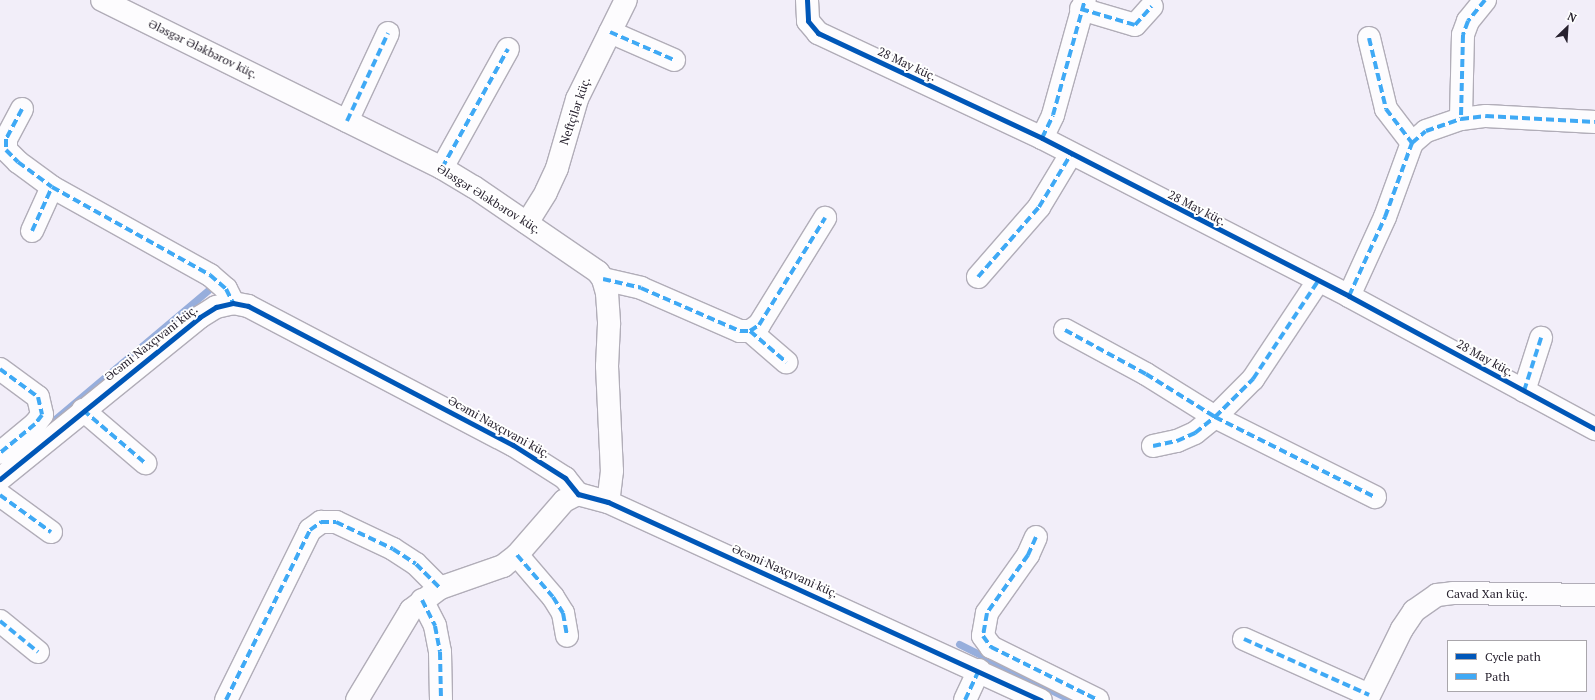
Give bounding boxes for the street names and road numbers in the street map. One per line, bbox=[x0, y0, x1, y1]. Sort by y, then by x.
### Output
street label: Ələsgər Ələkbərov küç. bbox=[146, 16, 260, 82]
street label: 28 May küç. bbox=[875, 44, 939, 84]
street label: Neftçilər küç. bbox=[557, 75, 593, 147]
street label: Ələsgər Ələkbərov küç. bbox=[434, 161, 544, 237]
street label: 28 May küç. bbox=[1166, 187, 1228, 229]
street label: Əcəmi Naxçıvani küç. bbox=[101, 302, 201, 384]
street label: 28 May küç. bbox=[1454, 336, 1516, 380]
street label: Əcəmi Naxçıvani küç. bbox=[445, 393, 553, 461]
street label: Əcəmi Naxçıvani küç. bbox=[730, 541, 840, 601]
street label: Cavad Xan küç. bbox=[1446, 587, 1528, 601]

